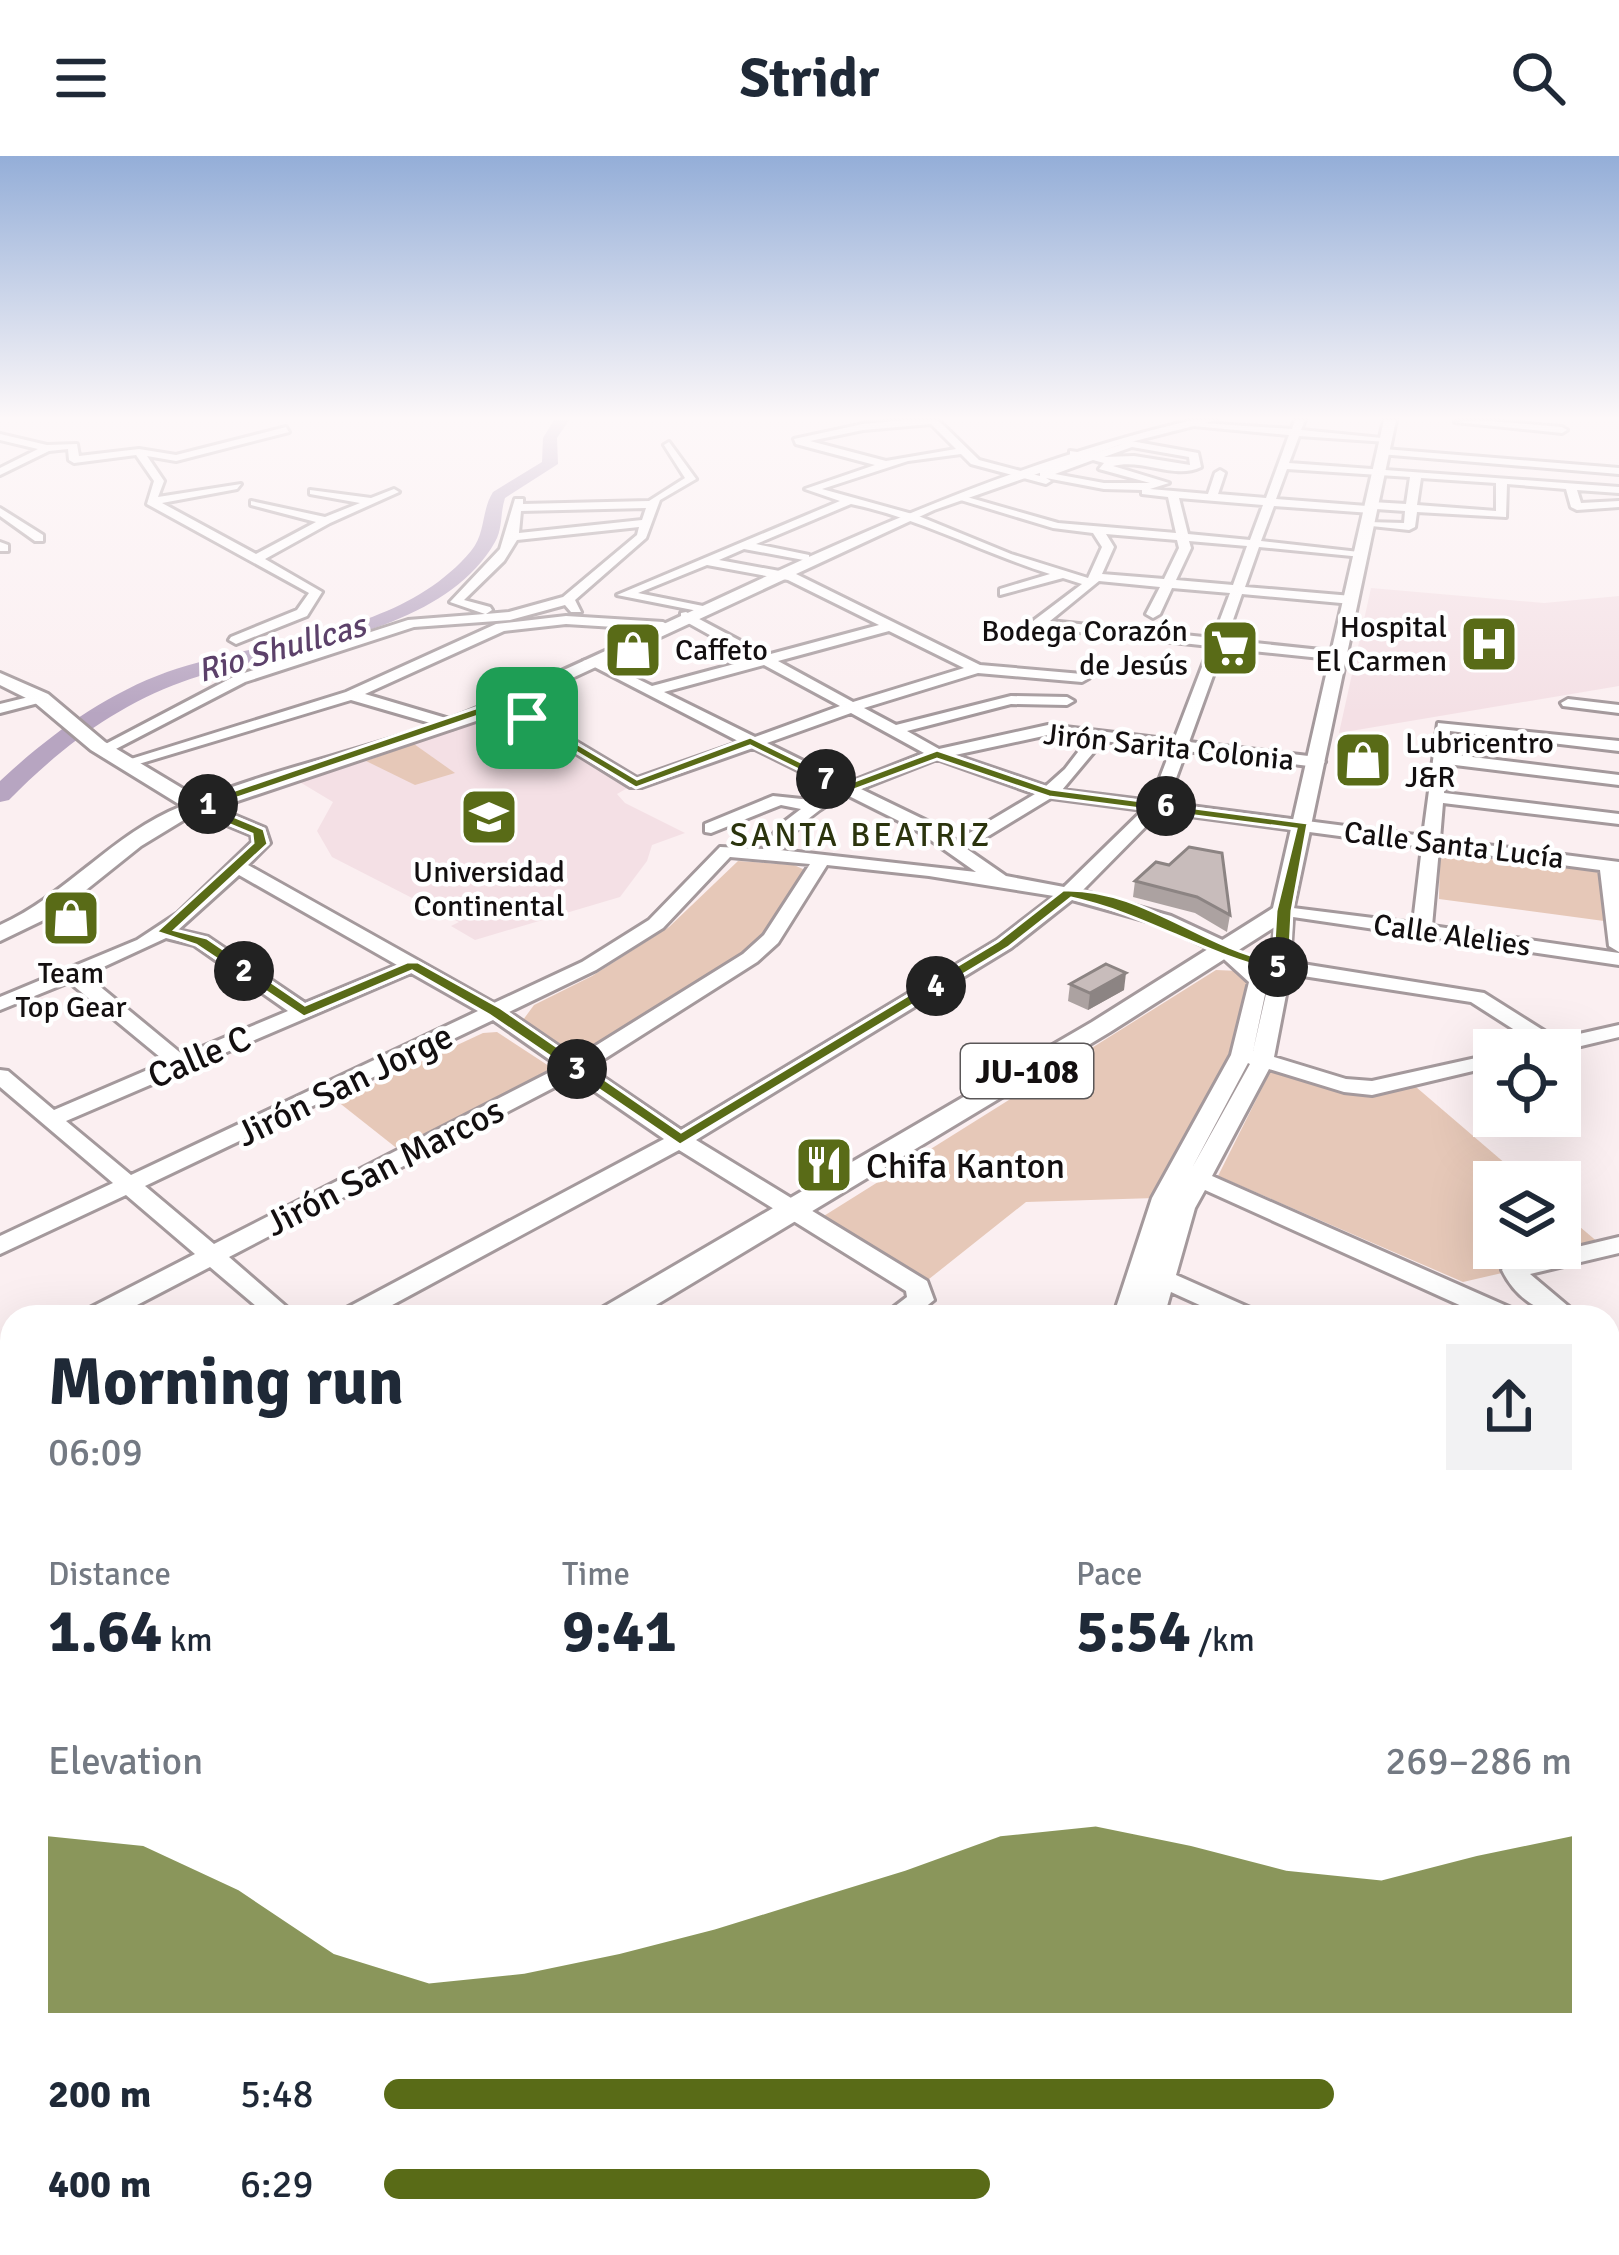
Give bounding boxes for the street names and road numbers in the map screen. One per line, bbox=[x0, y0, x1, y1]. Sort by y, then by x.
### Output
street label: Jirón Sarita Colonia bbox=[1042, 716, 1296, 779]
street label: Calle Santa Lucía bbox=[1342, 814, 1566, 877]
street label: Calle Alelies bbox=[1371, 906, 1533, 965]
street label: Jirón San Jorge bbox=[229, 1014, 460, 1157]
street label: Calle C bbox=[141, 1016, 258, 1099]
road number: JU-108 bbox=[961, 1044, 1093, 1098]
street label: Jirón San Marcos bbox=[258, 1088, 511, 1247]

